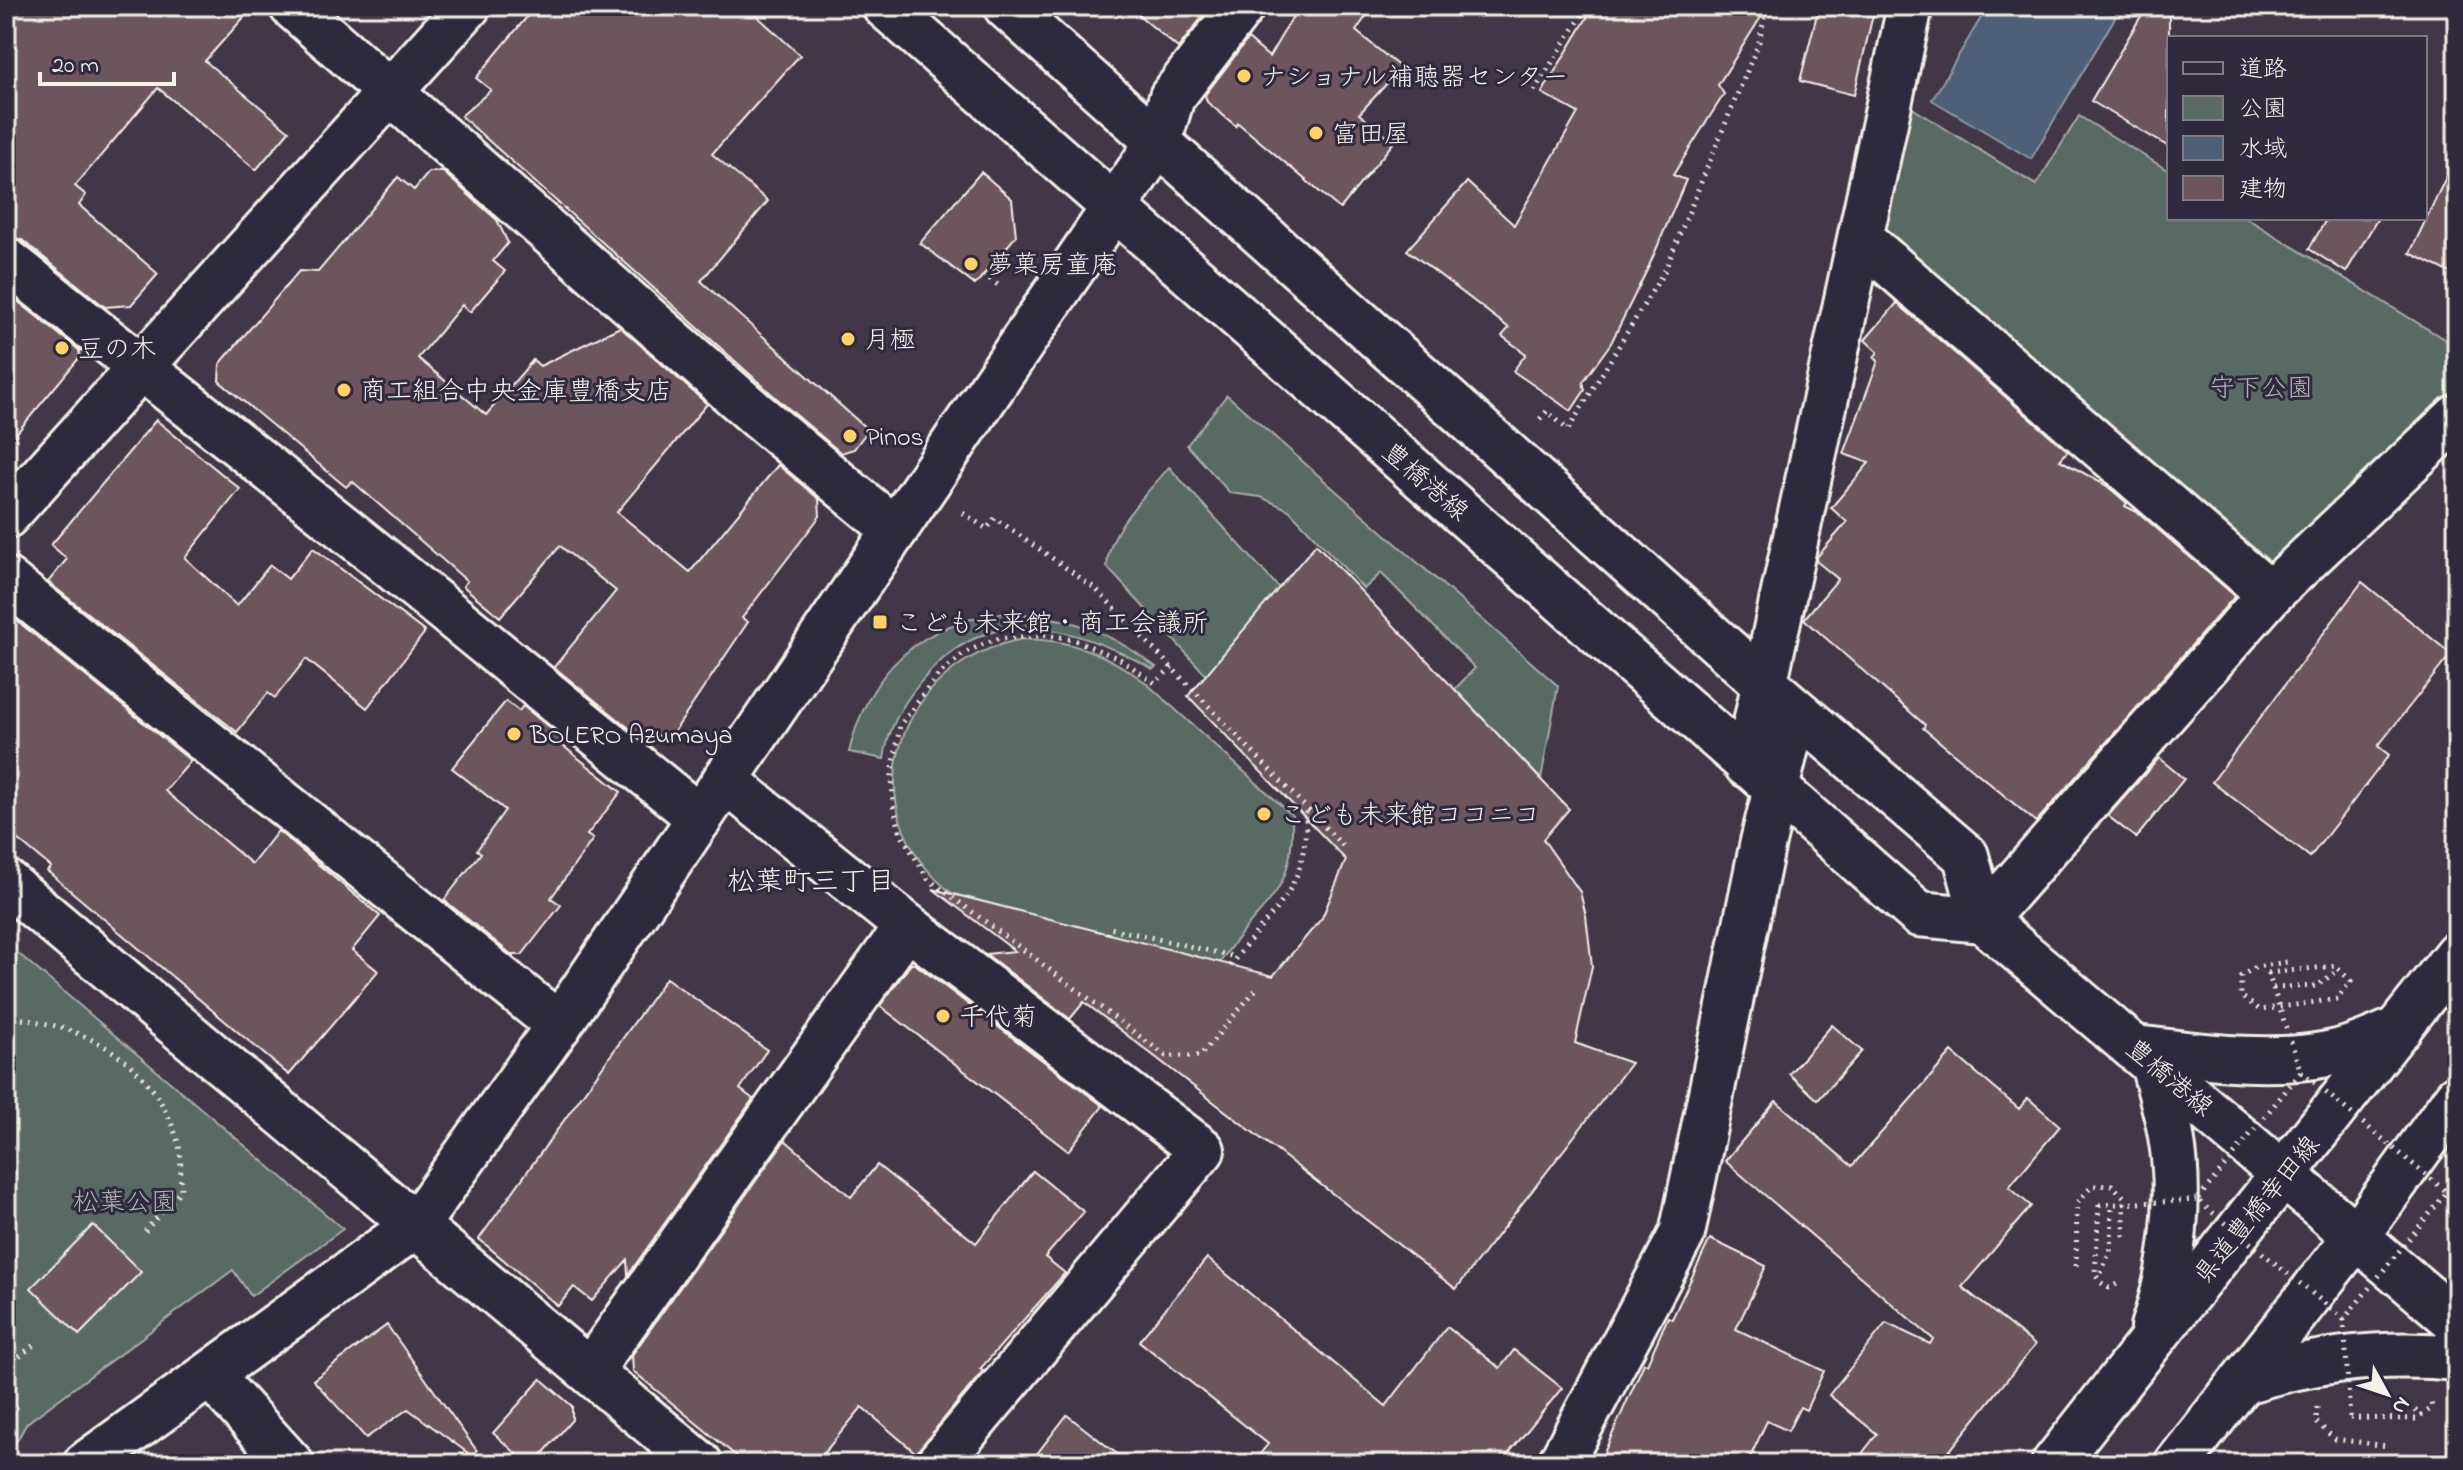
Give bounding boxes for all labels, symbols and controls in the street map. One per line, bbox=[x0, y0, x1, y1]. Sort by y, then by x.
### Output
scale bar bbox=[40, 36, 174, 86]
legend bbox=[2167, 36, 2427, 220]
text: 20 m bbox=[52, 49, 99, 84]
text: 道路 bbox=[2239, 53, 2287, 88]
place label: ナショナル補聴器センター bbox=[1260, 60, 1568, 98]
marker: ナショナル補聴器センター bbox=[1235, 67, 1253, 85]
text: 公園 bbox=[2239, 93, 2287, 128]
place label: 富田屋 bbox=[1332, 117, 1410, 155]
marker: 富田屋 bbox=[1307, 124, 1325, 142]
text: 水域 bbox=[2239, 133, 2287, 168]
text: 建物 bbox=[2239, 173, 2287, 208]
place label: 夢菓房童庵 bbox=[987, 248, 1117, 286]
marker: 夢菓房童庵 bbox=[962, 255, 980, 273]
place label: 月極 bbox=[864, 323, 916, 361]
marker: 月極 bbox=[839, 330, 857, 348]
place label: 豆の木 bbox=[78, 332, 156, 370]
marker: 豆の木 bbox=[53, 339, 71, 357]
park label: 守下公園 bbox=[2209, 371, 2313, 409]
place label: 商工組合中央金庫豊橋支店 bbox=[360, 374, 672, 412]
marker: 商工組合中央金庫豊橋支店 bbox=[335, 381, 353, 399]
place label: Pinos bbox=[866, 420, 924, 458]
marker: Pinos bbox=[841, 427, 859, 445]
street label: 豊橋港線 bbox=[1372, 435, 1476, 532]
place label: こども未来館・商工会議所 bbox=[896, 606, 1208, 644]
marker: こども未来館・商工会議所 bbox=[871, 613, 889, 631]
place label: BOLERO Azumaya bbox=[529, 718, 733, 756]
marker: BOLERO Azumaya bbox=[505, 725, 523, 743]
place label: こども未来館ココニコ bbox=[1280, 798, 1540, 836]
marker: こども未来館ココニコ bbox=[1255, 805, 1273, 823]
district label: 松葉町三丁目 bbox=[727, 863, 895, 904]
place label: 千代菊 bbox=[959, 1000, 1037, 1038]
marker: 千代菊 bbox=[934, 1007, 952, 1025]
street label: 豊橋港線 bbox=[2116, 1031, 2220, 1127]
street label: 県道豊橋幸田線 bbox=[2186, 1128, 2330, 1294]
park label: 松葉公園 bbox=[73, 1185, 177, 1223]
north arrow bbox=[2347, 1354, 2427, 1434]
text: N bbox=[2383, 1389, 2417, 1421]

